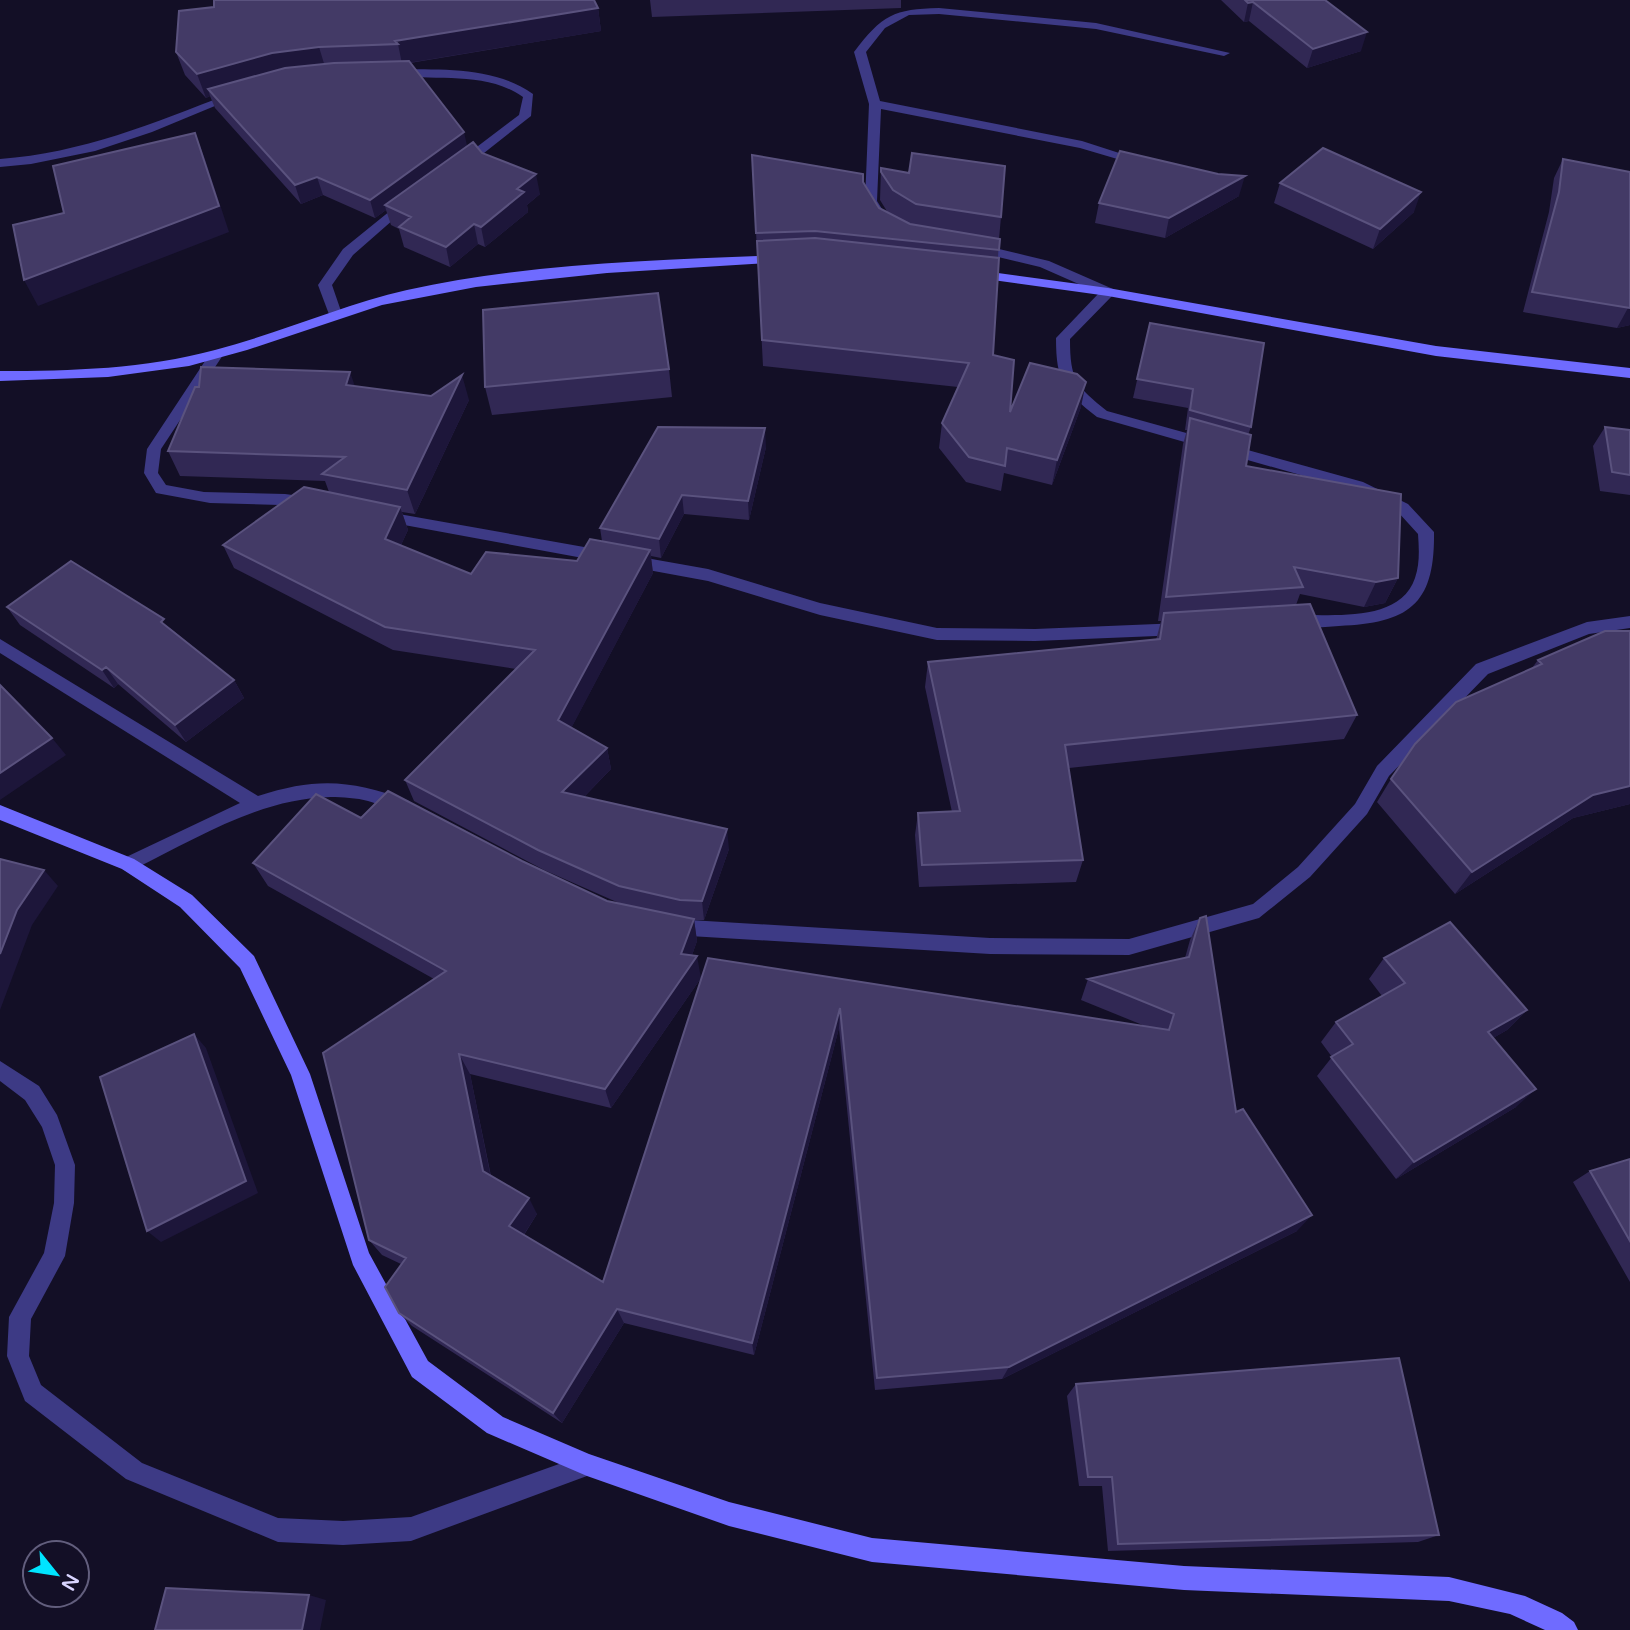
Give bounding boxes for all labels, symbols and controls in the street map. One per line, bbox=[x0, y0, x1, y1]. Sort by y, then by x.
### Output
north arrow bbox=[21, 1539, 91, 1609]
text: N bbox=[57, 1570, 83, 1594]

